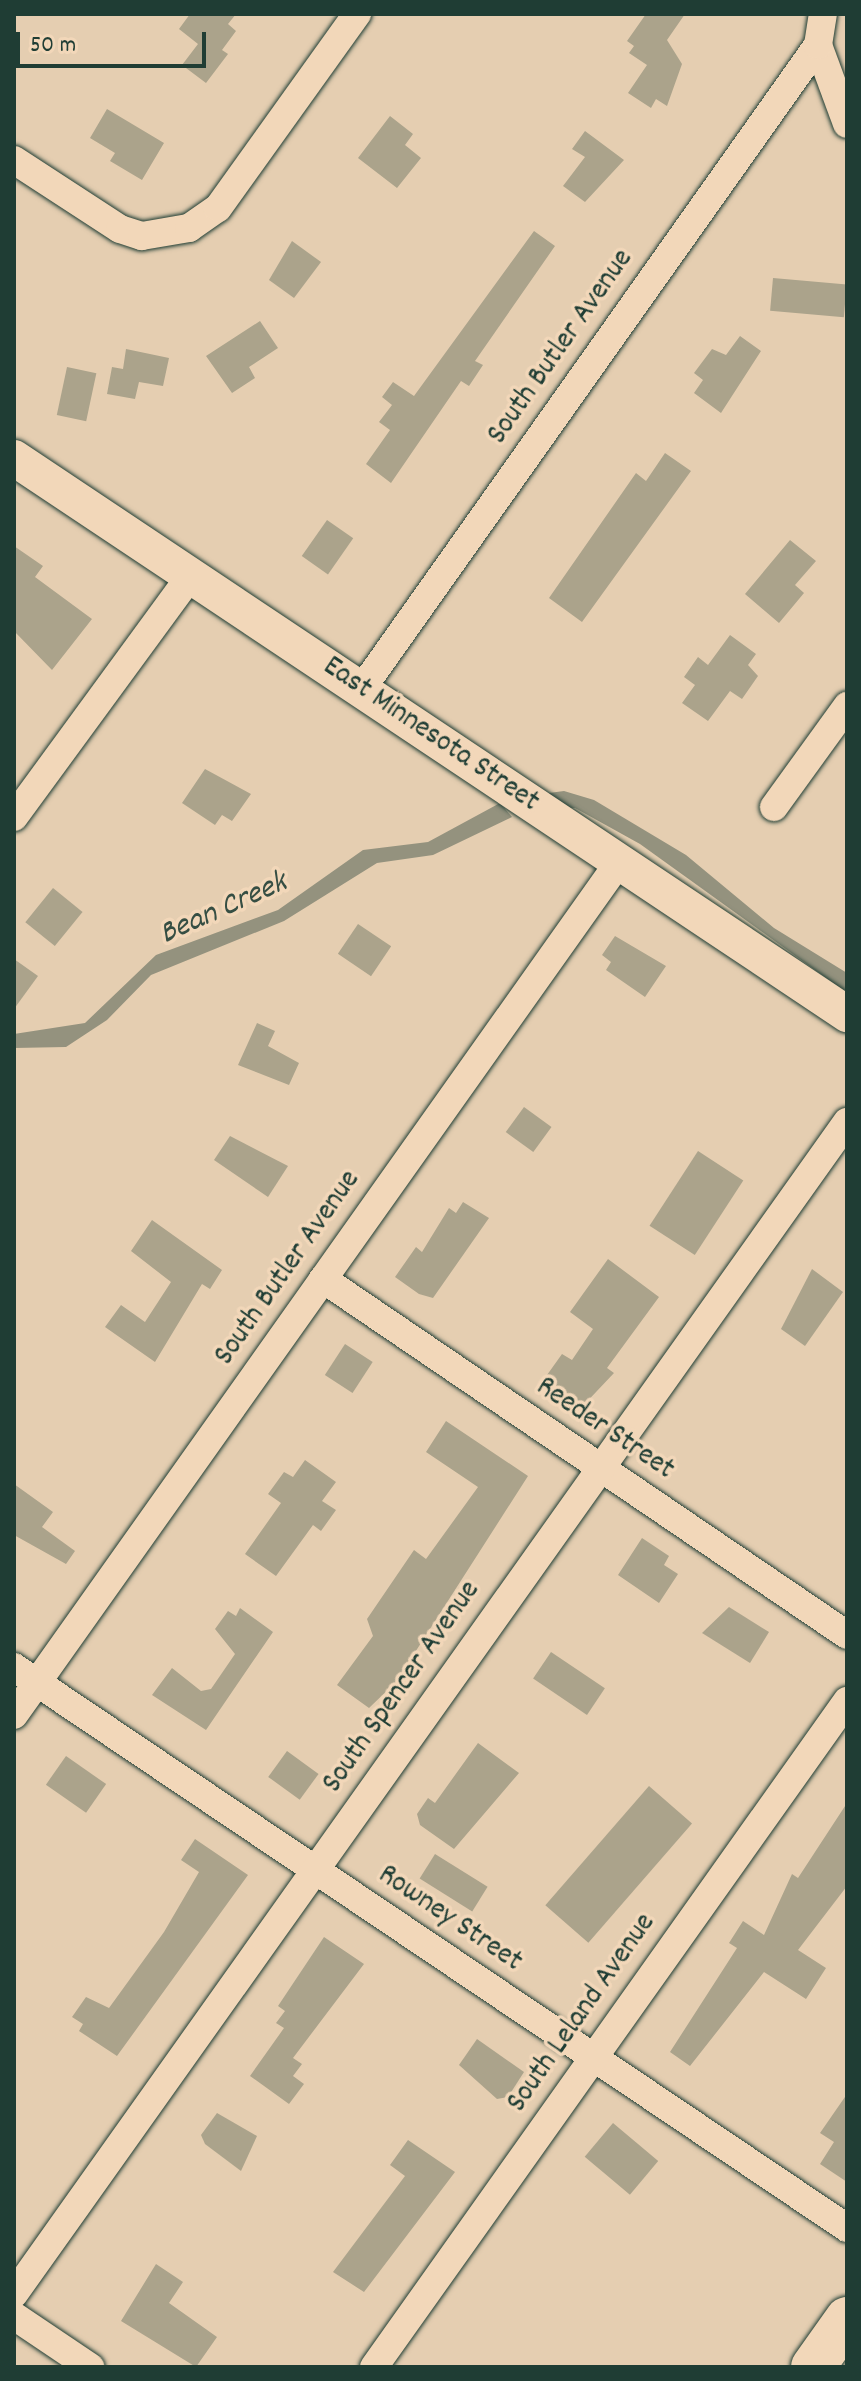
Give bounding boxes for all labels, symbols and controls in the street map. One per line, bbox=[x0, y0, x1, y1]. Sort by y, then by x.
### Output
scale bar bbox=[20, 16, 210, 66]
text: 50 m bbox=[30, 29, 76, 63]
street label: South Butler Avenue bbox=[481, 244, 643, 452]
street label: East Minnesota Street bbox=[315, 650, 545, 822]
water label: Bean Creek bbox=[154, 865, 294, 955]
street label: South Butler Avenue bbox=[208, 1165, 370, 1373]
street label: Reeder Street bbox=[528, 1371, 680, 1489]
street label: South Spencer Avenue bbox=[316, 1575, 490, 1801]
street label: Rowney Street bbox=[370, 1859, 528, 1981]
street label: South Leland Avenue bbox=[501, 1908, 665, 2120]

